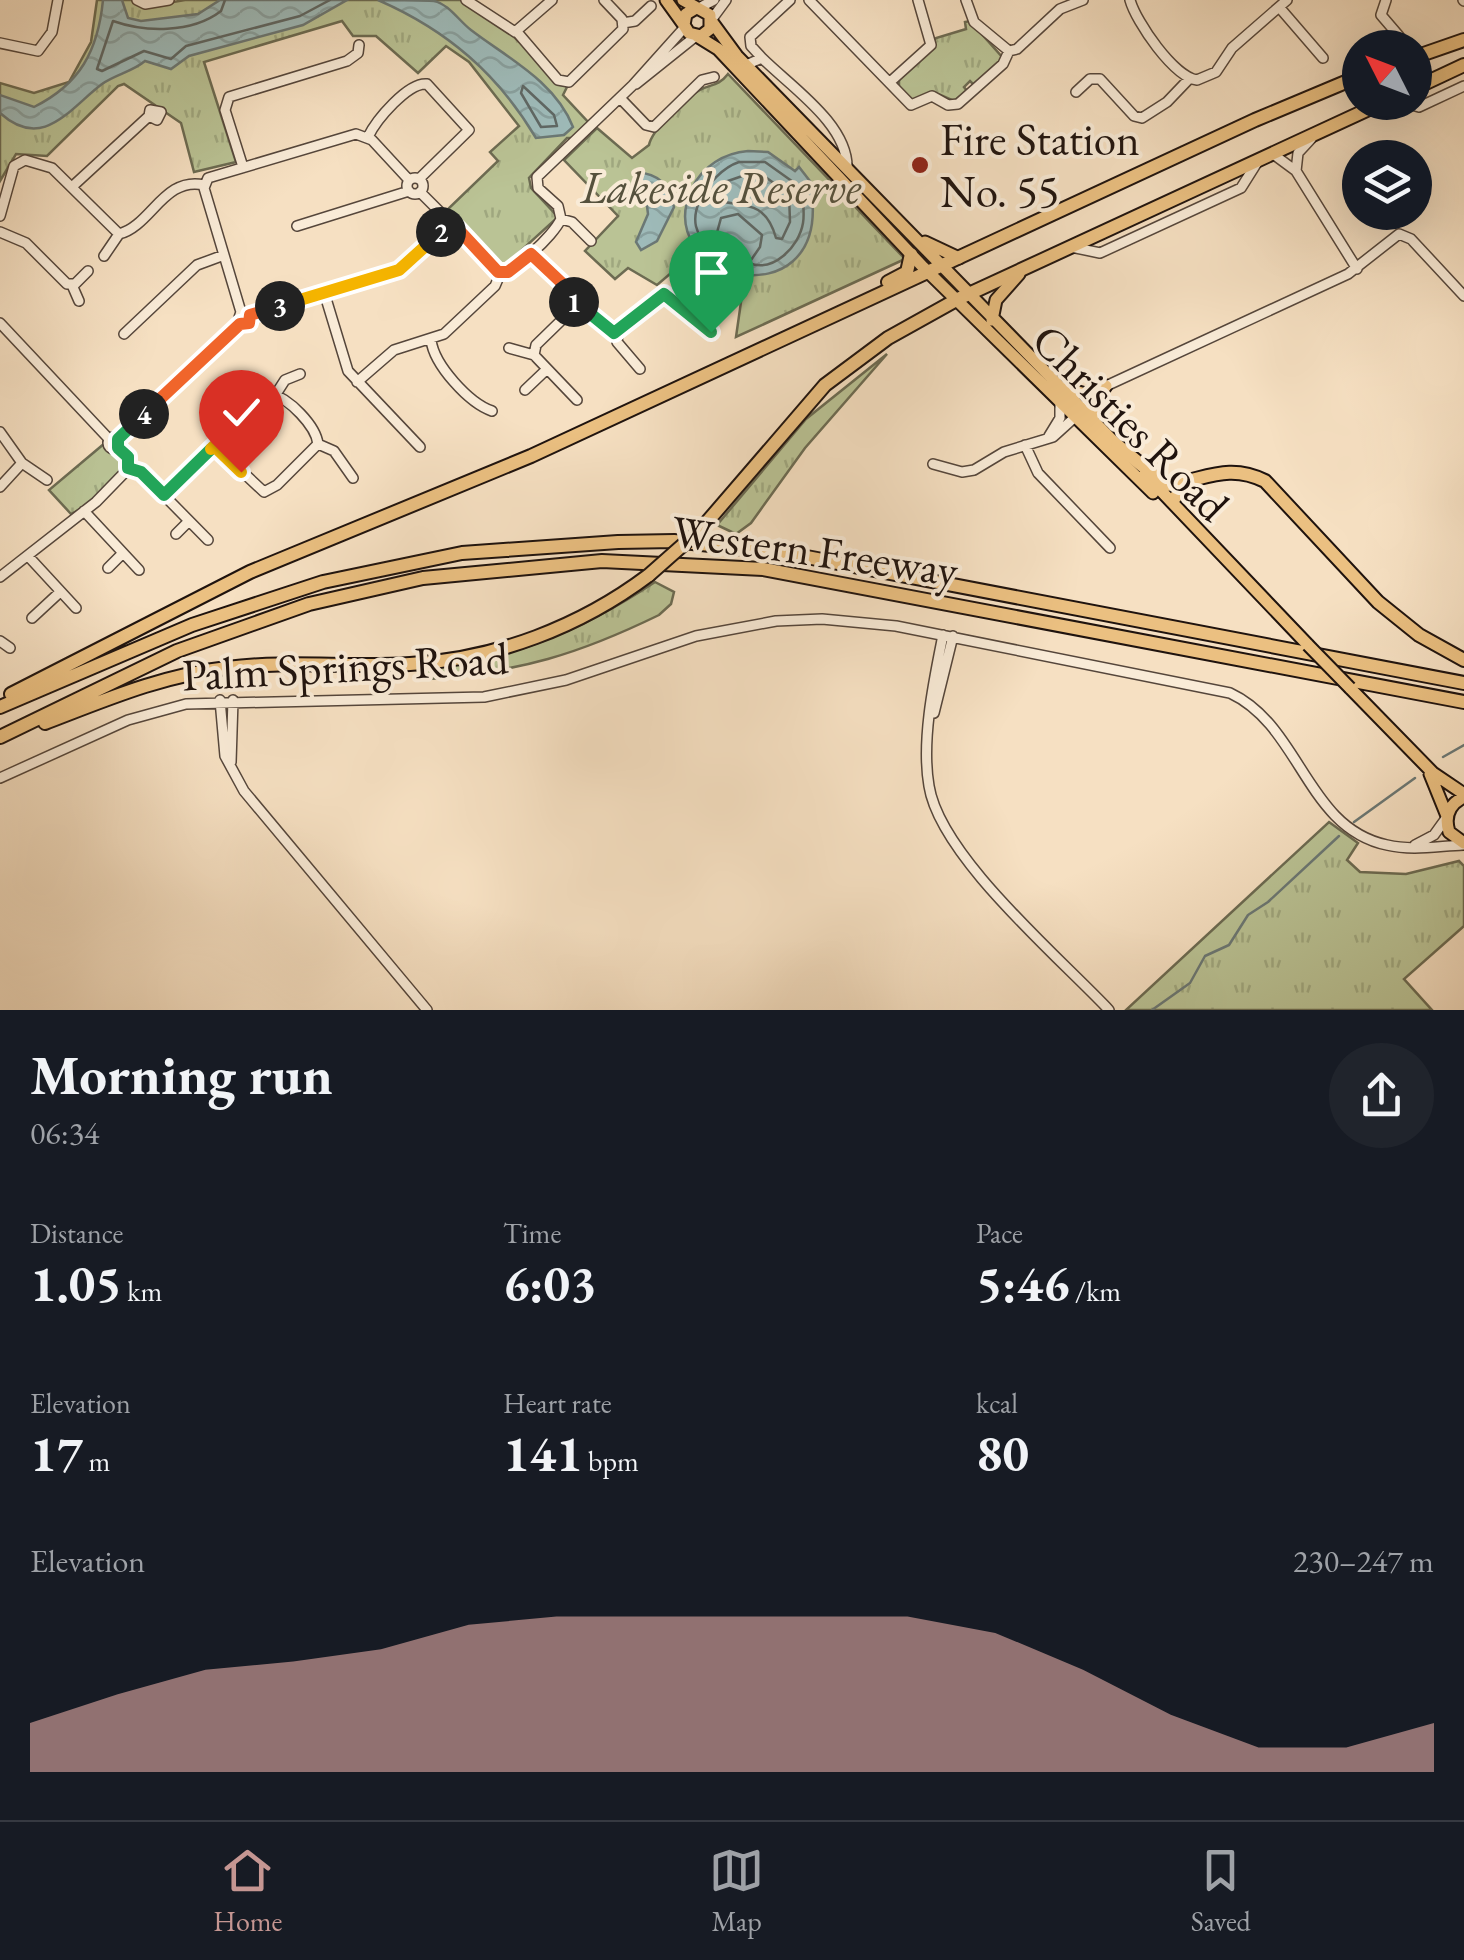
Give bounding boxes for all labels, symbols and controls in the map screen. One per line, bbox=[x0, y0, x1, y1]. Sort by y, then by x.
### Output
north arrow bbox=[1342, 30, 1432, 120]
map controls bbox=[1342, 30, 1432, 230]
place label: Fire Station No. 55 bbox=[940, 110, 1140, 220]
button: layers bbox=[1342, 140, 1432, 230]
marker: Fire Station No. 55 bbox=[909, 154, 931, 176]
park label: Lakeside Reserve bbox=[580, 158, 862, 216]
pin: 2 bbox=[416, 207, 466, 257]
text: 2 bbox=[434, 214, 448, 250]
pin bbox=[669, 230, 754, 333]
icon: arrive bbox=[684, 245, 739, 300]
pin: 1 bbox=[549, 277, 599, 327]
pin: 3 bbox=[255, 281, 305, 331]
text: 1 bbox=[567, 284, 581, 320]
text: 3 bbox=[273, 288, 287, 324]
street label: Christies Road bbox=[1020, 311, 1242, 533]
pin bbox=[199, 370, 284, 473]
icon: check bbox=[214, 385, 269, 440]
pin: 4 bbox=[119, 389, 169, 439]
text: 4 bbox=[137, 396, 151, 432]
street label: Western Freeway bbox=[668, 501, 962, 599]
street label: Palm Springs Road bbox=[180, 628, 510, 704]
text: Morning run bbox=[30, 1039, 333, 1110]
button: share bbox=[1329, 1043, 1434, 1148]
text: 06:34 bbox=[30, 1112, 99, 1154]
text: Distance bbox=[30, 1215, 124, 1251]
text: Time bbox=[503, 1215, 561, 1251]
text: Pace bbox=[976, 1215, 1023, 1251]
text: 1.05 bbox=[30, 1251, 122, 1316]
text: 6:03 bbox=[503, 1251, 596, 1316]
text: 5:46 bbox=[976, 1251, 1069, 1316]
text: km bbox=[122, 1273, 162, 1309]
text: /km bbox=[1069, 1273, 1121, 1309]
text: Elevation bbox=[30, 1385, 131, 1421]
text: Heart rate bbox=[503, 1385, 612, 1421]
text: kcal bbox=[976, 1385, 1018, 1421]
text: 17 bbox=[30, 1421, 83, 1486]
text: 141 bbox=[503, 1421, 582, 1486]
text: 80 bbox=[976, 1421, 1029, 1486]
text: m bbox=[83, 1443, 110, 1479]
text: bpm bbox=[582, 1443, 639, 1479]
text: Elevation bbox=[30, 1540, 145, 1582]
text: 230–247 m bbox=[1293, 1540, 1434, 1582]
tab: Home bbox=[213, 1843, 283, 1939]
tab: Map bbox=[709, 1843, 764, 1939]
tab: Saved bbox=[1191, 1843, 1251, 1939]

